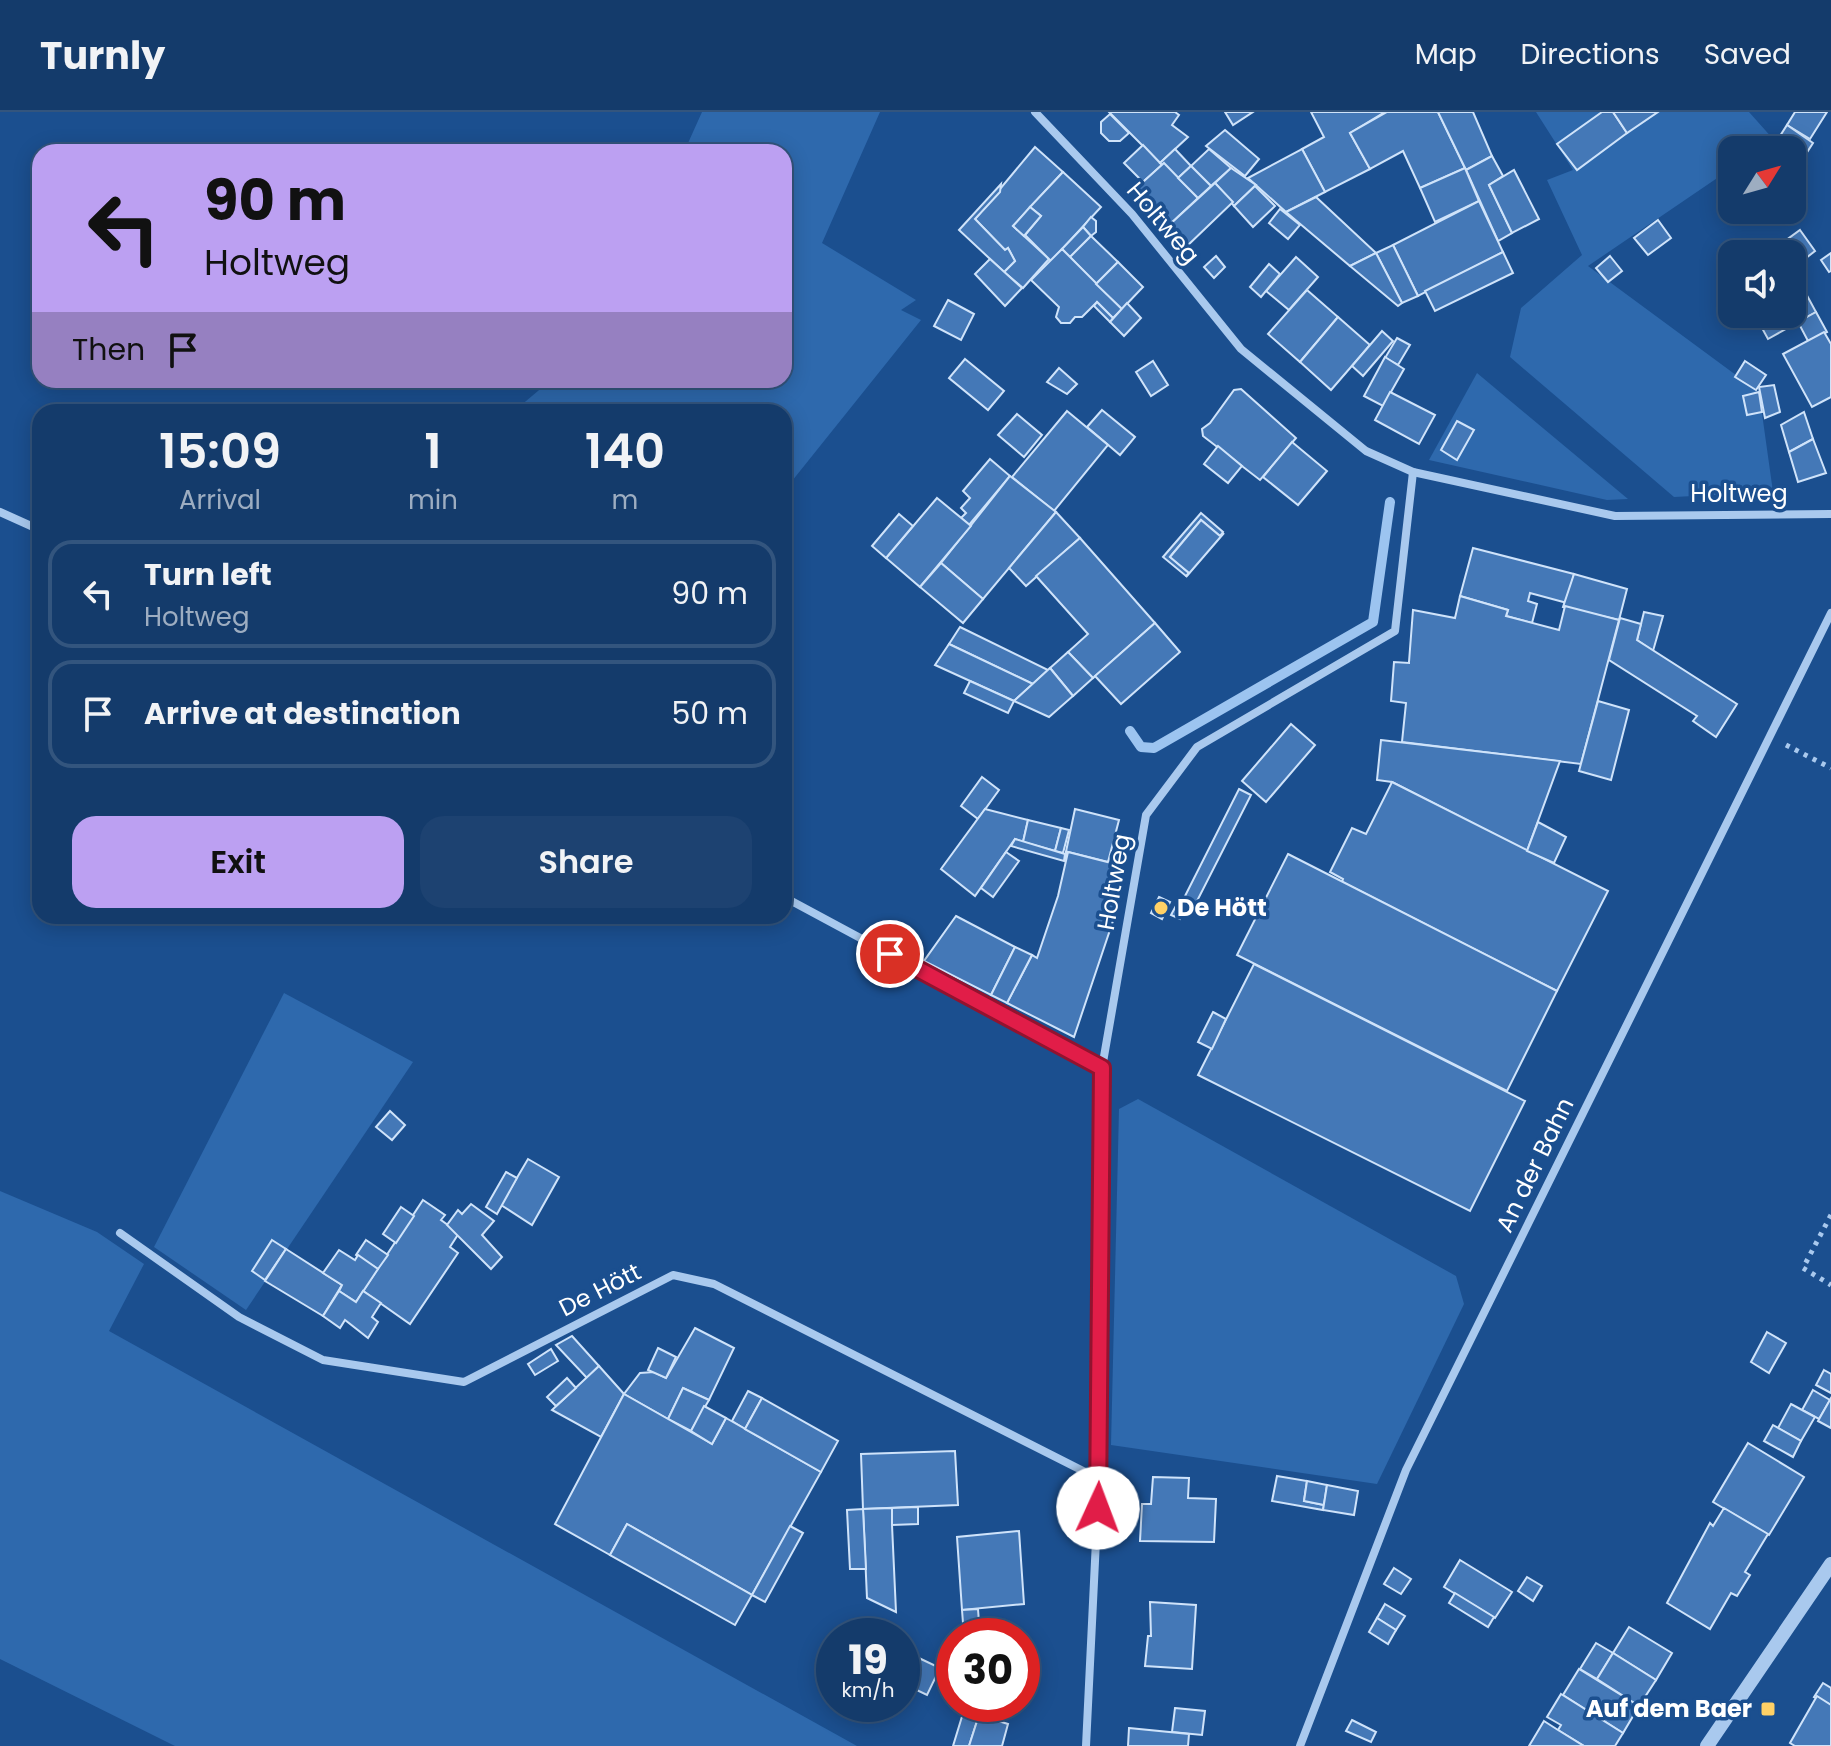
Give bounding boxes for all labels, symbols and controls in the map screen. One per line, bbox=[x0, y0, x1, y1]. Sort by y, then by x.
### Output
text: Turnly bbox=[40, 29, 165, 82]
text: Map bbox=[1415, 35, 1477, 74]
text: Directions bbox=[1521, 35, 1660, 74]
text: Saved bbox=[1704, 35, 1791, 74]
north arrow bbox=[1718, 136, 1806, 224]
map controls bbox=[1718, 136, 1806, 328]
text: 90 m bbox=[204, 161, 346, 240]
street label: Holtweg bbox=[1119, 175, 1207, 271]
icon: left bbox=[72, 176, 176, 280]
text: Holtweg bbox=[204, 237, 350, 288]
button: sound bbox=[1718, 240, 1806, 328]
text: Then bbox=[72, 328, 145, 371]
icon: arrive bbox=[161, 328, 205, 372]
text: 15:09 bbox=[159, 418, 281, 485]
text: 1 bbox=[424, 418, 442, 485]
text: 140 bbox=[585, 418, 665, 485]
street label: Holtweg bbox=[1690, 477, 1788, 510]
text: Arrival bbox=[179, 482, 261, 518]
text: min bbox=[408, 482, 458, 518]
text: m bbox=[612, 482, 638, 518]
text: Turn left bbox=[144, 553, 272, 596]
icon: left bbox=[76, 572, 120, 616]
text: 90 m bbox=[671, 572, 748, 615]
text: Holtweg bbox=[144, 599, 250, 635]
icon: arrive bbox=[76, 692, 120, 736]
text: Arrive at destination bbox=[144, 692, 461, 735]
text: 50 m bbox=[671, 692, 748, 735]
button: Exit bbox=[72, 816, 404, 908]
button: Share bbox=[420, 816, 752, 908]
street label: Holtweg bbox=[1089, 831, 1138, 933]
place label: De Hött bbox=[1177, 891, 1267, 924]
marker: De Hött bbox=[1152, 899, 1170, 917]
pin bbox=[856, 920, 924, 988]
icon: arrive bbox=[868, 932, 912, 976]
street label: An der Bahn bbox=[1488, 1092, 1581, 1238]
street label: De Hött bbox=[553, 1255, 646, 1324]
position arrow bbox=[1056, 1466, 1140, 1550]
speed limit sign: 30 bbox=[936, 1618, 1040, 1722]
text: 19 bbox=[848, 1632, 888, 1688]
text: km/h bbox=[841, 1676, 895, 1704]
place label: Auf dem Baer bbox=[1586, 1692, 1752, 1725]
marker: Auf dem Baer bbox=[1759, 1700, 1777, 1718]

